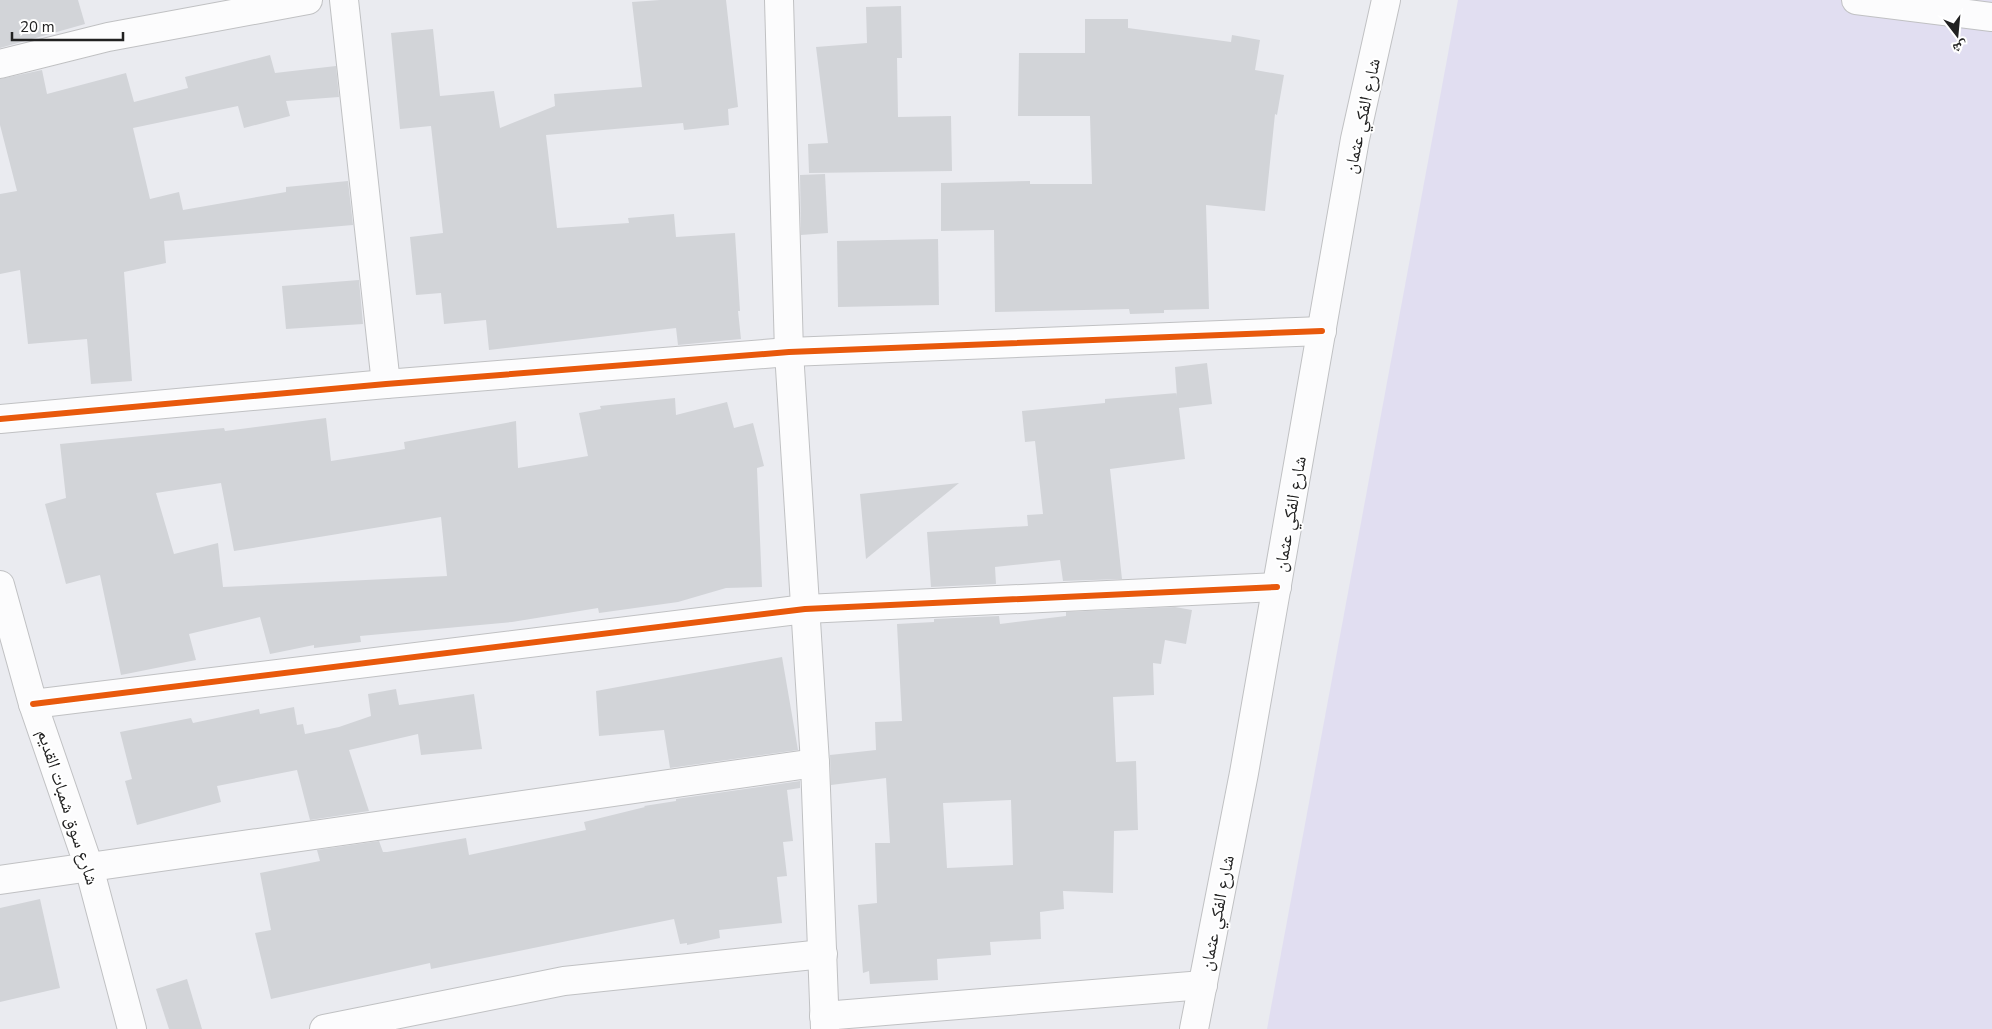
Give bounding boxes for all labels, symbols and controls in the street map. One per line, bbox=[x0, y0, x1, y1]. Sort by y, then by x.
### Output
scale bar bbox=[12, 10, 124, 42]
north arrow bbox=[1932, 10, 1982, 60]
text: 20 m bbox=[20, 17, 55, 37]
text: ش bbox=[1951, 36, 1970, 58]
street label: شارع الفكي عثمان bbox=[1338, 56, 1388, 176]
street label: شارع الفكي عثمان bbox=[1268, 454, 1315, 574]
street label: شارع سوق شمبات القديم bbox=[32, 726, 104, 888]
street label: شارع الفكي عثمان bbox=[1194, 853, 1242, 973]

